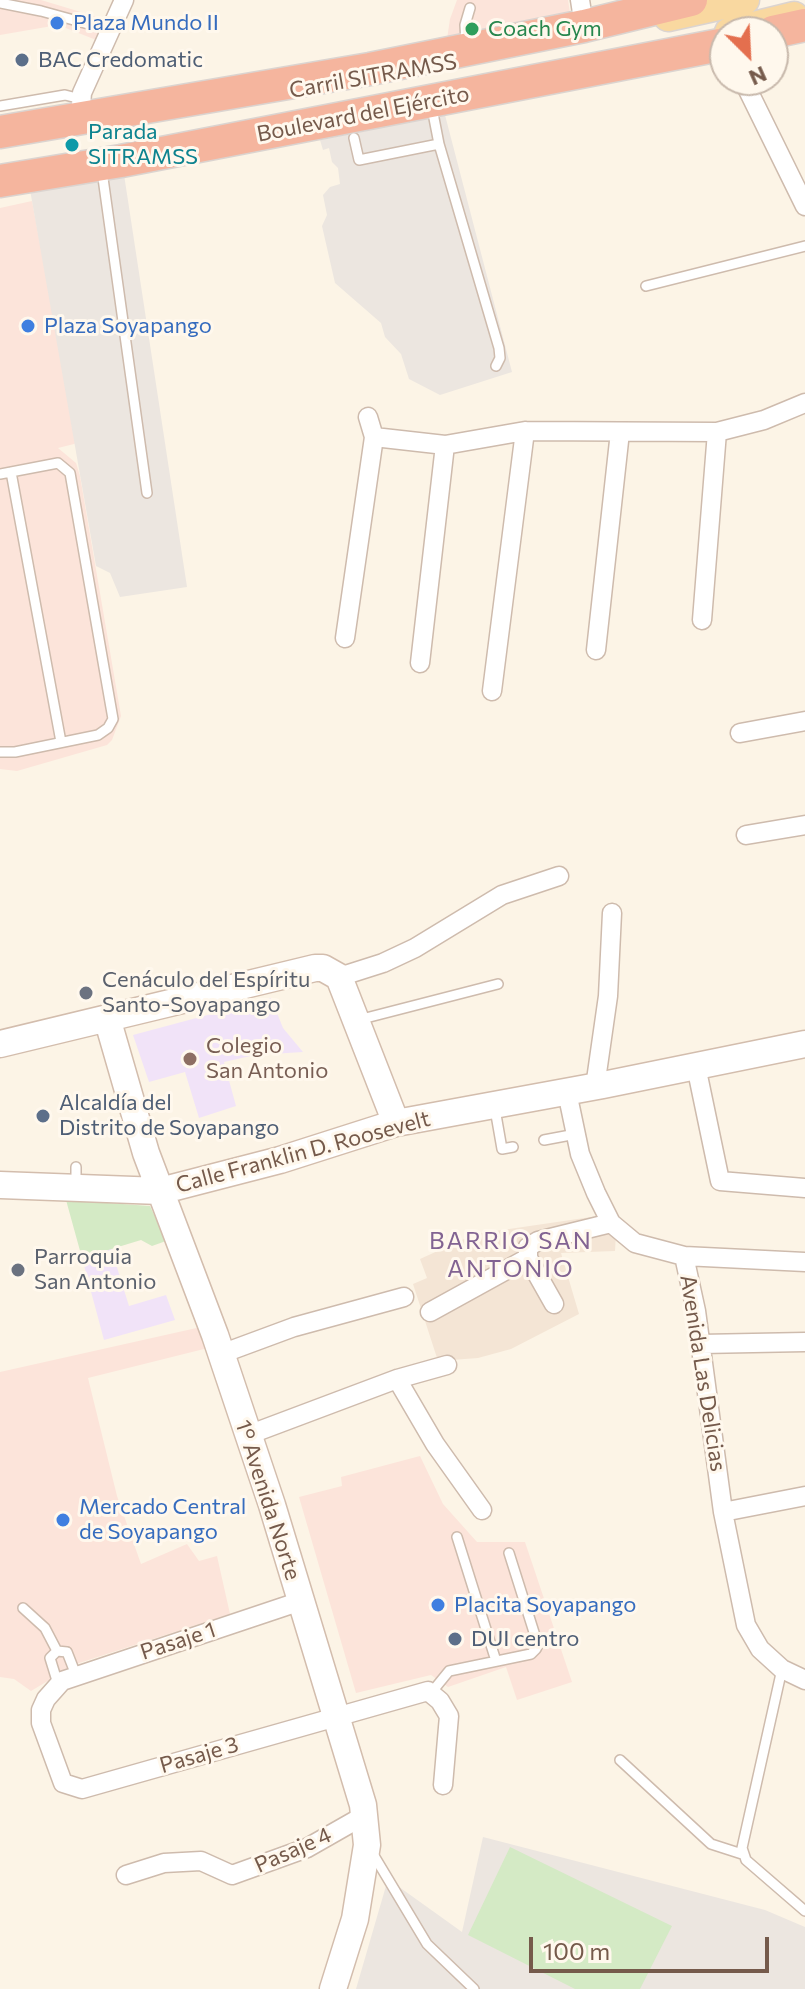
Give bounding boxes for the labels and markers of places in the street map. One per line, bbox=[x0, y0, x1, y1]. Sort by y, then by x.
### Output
place label: Plaza Mundo II bbox=[73, 10, 219, 36]
marker: Plaza Mundo II bbox=[48, 14, 66, 32]
place label: Coach Gym bbox=[488, 16, 602, 42]
marker: Coach Gym bbox=[463, 20, 481, 38]
place label: BAC Credomatic bbox=[38, 47, 203, 73]
marker: BAC Credomatic bbox=[13, 51, 31, 69]
place label: Parada SITRAMSS bbox=[88, 119, 198, 170]
marker: Parada SITRAMSS bbox=[63, 136, 81, 154]
place label: Plaza Soyapango bbox=[44, 313, 212, 339]
marker: Plaza Soyapango bbox=[19, 317, 37, 335]
place label: Cenáculo del Espíritu Santo-Soyapango bbox=[102, 967, 310, 1018]
marker: Cenáculo del Espíritu Santo-Soyapango bbox=[77, 984, 95, 1002]
place label: Colegio San Antonio bbox=[206, 1033, 328, 1084]
marker: Colegio San Antonio bbox=[181, 1050, 199, 1068]
place label: Alcaldía del Distrito de Soyapango bbox=[59, 1090, 279, 1142]
marker: Alcaldía del Distrito de Soyapango bbox=[34, 1107, 52, 1125]
place label: Parroquia San Antonio bbox=[34, 1244, 156, 1296]
marker: Parroquia San Antonio bbox=[9, 1261, 27, 1279]
place label: Mercado Central de Soyapango bbox=[79, 1494, 246, 1546]
marker: Mercado Central de Soyapango bbox=[54, 1511, 72, 1529]
place label: Placita Soyapango bbox=[454, 1592, 636, 1618]
marker: Placita Soyapango bbox=[429, 1596, 447, 1614]
place label: DUI centro bbox=[471, 1626, 579, 1652]
marker: DUI centro bbox=[446, 1630, 464, 1648]

